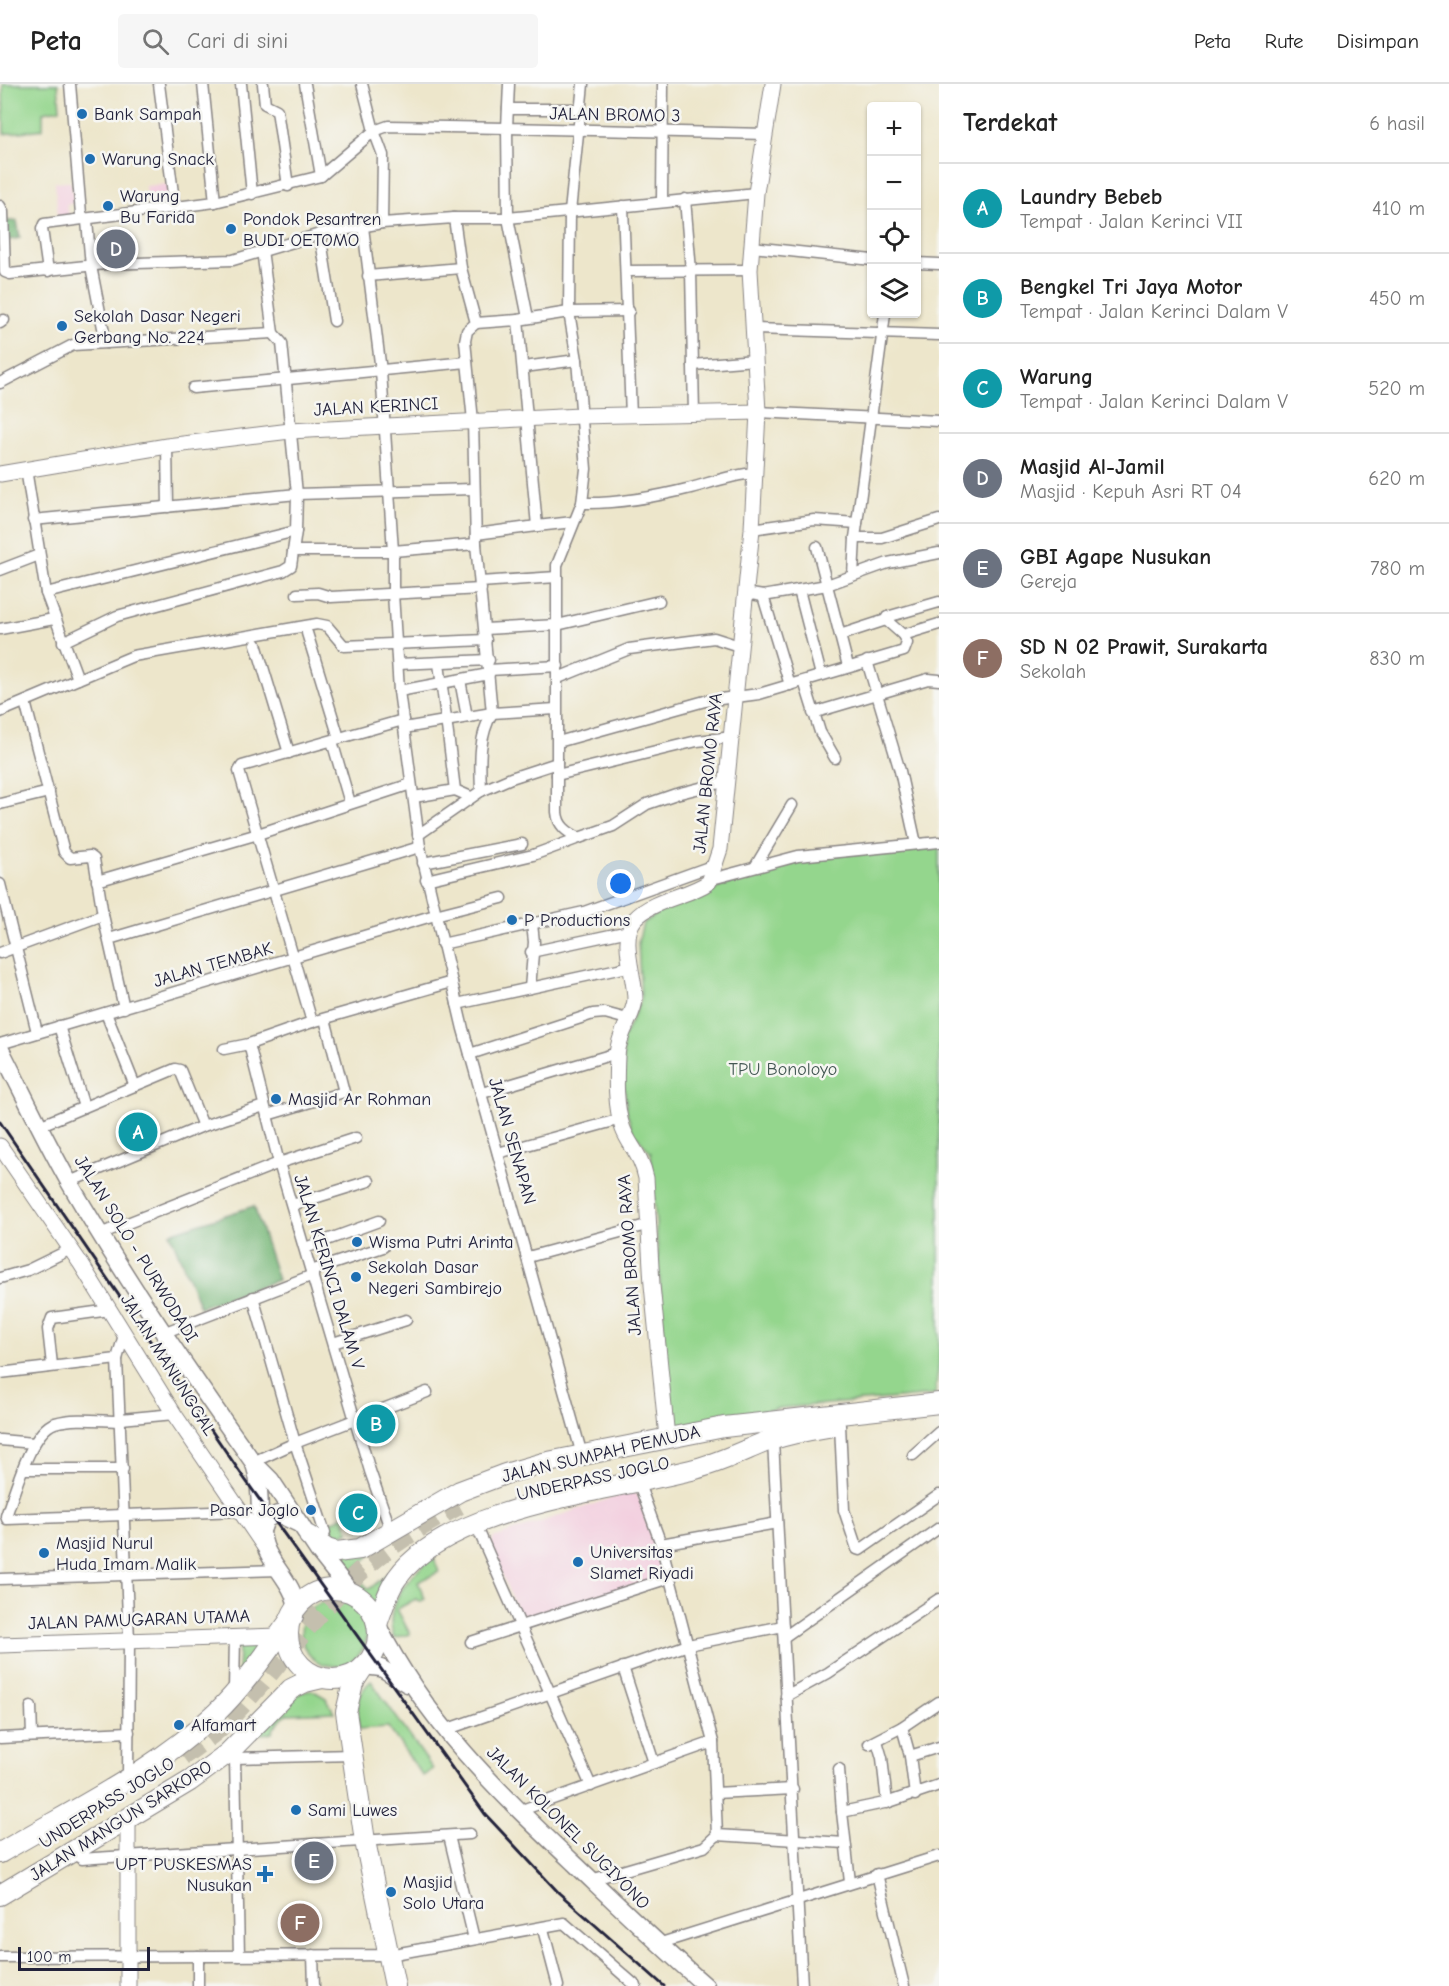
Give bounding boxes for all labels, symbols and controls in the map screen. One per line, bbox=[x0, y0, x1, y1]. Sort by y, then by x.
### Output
search box bbox=[118, 14, 538, 68]
text: Peta bbox=[30, 25, 82, 57]
icon: search bbox=[139, 25, 172, 58]
text: Cari di sini bbox=[187, 28, 288, 54]
text: Peta bbox=[1194, 29, 1231, 53]
text: Rute bbox=[1264, 29, 1304, 53]
text: Disimpan bbox=[1337, 29, 1419, 53]
map controls bbox=[867, 102, 921, 318]
button: + bbox=[867, 102, 921, 156]
street label: JALAN BROMO 3 bbox=[549, 103, 681, 127]
place label: Bank Sampah bbox=[94, 104, 202, 125]
marker: Bank Sampah bbox=[75, 107, 89, 121]
text: Terdekat bbox=[963, 108, 1057, 138]
text: 6 hasil bbox=[1369, 112, 1425, 135]
place label: Warung Snack bbox=[102, 149, 214, 170]
marker: Warung Snack bbox=[83, 152, 97, 166]
button: − bbox=[867, 156, 921, 210]
text: Laundry Bebeb bbox=[1020, 184, 1162, 210]
place label: Warung Bu Farida bbox=[120, 186, 195, 228]
text: A bbox=[977, 197, 988, 220]
text: 410 m bbox=[1372, 197, 1425, 220]
marker: Warung Bu Farida bbox=[101, 199, 115, 213]
place label: Pondok Pesantren BUDI OETOMO bbox=[243, 209, 382, 251]
button: locate bbox=[867, 210, 921, 264]
text: Tempat · Jalan Kerinci VII bbox=[1020, 210, 1243, 233]
marker: Pondok Pesantren BUDI OETOMO bbox=[224, 222, 238, 236]
pin: D bbox=[96, 226, 136, 272]
button: layers bbox=[867, 264, 921, 318]
text: Bengkel Tri Jaya Motor bbox=[1020, 274, 1242, 300]
text: B bbox=[976, 287, 989, 310]
text: 450 m bbox=[1369, 287, 1425, 310]
text: Tempat · Jalan Kerinci Dalam V bbox=[1020, 300, 1288, 323]
place label: Sekolah Dasar Negeri Gerbang No. 224 bbox=[74, 306, 241, 348]
marker: Sekolah Dasar Negeri Gerbang No. 224 bbox=[55, 319, 69, 333]
text: Warung bbox=[1020, 364, 1093, 390]
text: C bbox=[976, 377, 989, 400]
text: 520 m bbox=[1368, 377, 1425, 400]
text: Tempat · Jalan Kerinci Dalam V bbox=[1020, 390, 1288, 413]
street label: JALAN KERINCI bbox=[313, 393, 439, 421]
text: Masjid Al-Jamil bbox=[1020, 454, 1165, 480]
text: D bbox=[976, 467, 989, 490]
text: 620 m bbox=[1368, 467, 1425, 490]
text: Masjid · Kepuh Asri RT 04 bbox=[1020, 480, 1242, 503]
text: GBI Agape Nusukan bbox=[1020, 544, 1211, 570]
text: E bbox=[977, 557, 988, 580]
text: 780 m bbox=[1370, 557, 1425, 580]
text: Gereja bbox=[1020, 570, 1077, 593]
text: SD N 02 Prawit, Surakarta bbox=[1020, 634, 1268, 660]
text: F bbox=[977, 647, 988, 670]
text: 830 m bbox=[1369, 647, 1425, 670]
text: Sekolah bbox=[1020, 660, 1086, 683]
street label: JALAN BROMO RAYA bbox=[689, 692, 727, 854]
your location bbox=[606, 869, 635, 898]
place label: P Productions bbox=[524, 910, 630, 931]
marker: P Productions bbox=[505, 913, 519, 927]
street label: JALAN TEMBAK bbox=[151, 938, 275, 992]
park label: TPU Bonoloyo bbox=[729, 1059, 837, 1080]
street label: JALAN SENAPAN bbox=[484, 1075, 540, 1207]
place label: Masjid Ar Rohman bbox=[288, 1089, 431, 1110]
marker: Masjid Ar Rohman bbox=[269, 1092, 283, 1106]
pin: A bbox=[118, 1110, 158, 1154]
street label: JALAN SOLO - PURWODADI bbox=[70, 1152, 202, 1346]
street label: JALAN KERINCI DALAM V bbox=[289, 1172, 369, 1372]
street label: JALAN BROMO RAYA bbox=[614, 1174, 646, 1336]
place label: Wisma Putri Arinta bbox=[369, 1232, 514, 1253]
marker: Wisma Putri Arinta bbox=[350, 1235, 364, 1249]
place label: Sekolah Dasar Negeri Sambirejo bbox=[368, 1257, 502, 1299]
marker: Sekolah Dasar Negeri Sambirejo bbox=[349, 1270, 363, 1284]
street label: JALAN MANUNGGAL bbox=[116, 1290, 220, 1440]
pin: B bbox=[356, 1402, 395, 1446]
street label: JALAN SUMPAH PEMUDA bbox=[500, 1421, 702, 1487]
street label: UNDERPASS JOGLO bbox=[515, 1453, 671, 1505]
pin: C bbox=[338, 1490, 378, 1536]
place label: Pasar Joglo bbox=[210, 1500, 299, 1521]
marker: Pasar Joglo bbox=[304, 1503, 318, 1517]
place label: Masjid Nurul Huda Imam Malik bbox=[56, 1533, 197, 1575]
place label: Universitas Slamet Riyadi bbox=[590, 1542, 694, 1584]
marker: Masjid Nurul Huda Imam Malik bbox=[37, 1546, 51, 1560]
marker: Universitas Slamet Riyadi bbox=[571, 1555, 585, 1569]
street label: JALAN PAMUGARAN UTAMA bbox=[28, 1606, 250, 1634]
place label: Alfamart bbox=[191, 1715, 257, 1736]
marker: Alfamart bbox=[172, 1718, 186, 1732]
street label: JALAN KOLONEL SUGIYONO bbox=[482, 1742, 654, 1914]
street label: UNDERPASS JOGLO bbox=[35, 1753, 179, 1853]
street label: JALAN MANGUN SARKORO bbox=[26, 1756, 216, 1886]
place label: Sami Luwes bbox=[308, 1800, 397, 1821]
marker: Sami Luwes bbox=[289, 1803, 303, 1817]
pin: E bbox=[294, 1838, 334, 1884]
place label: UPT PUSKESMAS Nusukan bbox=[115, 1854, 252, 1896]
marker: UPT PUSKESMAS Nusukan bbox=[256, 1865, 274, 1883]
place label: Masjid Solo Utara bbox=[403, 1872, 484, 1914]
marker: Masjid Solo Utara bbox=[384, 1885, 398, 1899]
pin: F bbox=[280, 1900, 320, 1946]
scale bar bbox=[18, 1944, 150, 1972]
text: 100 m bbox=[27, 1948, 71, 1966]

